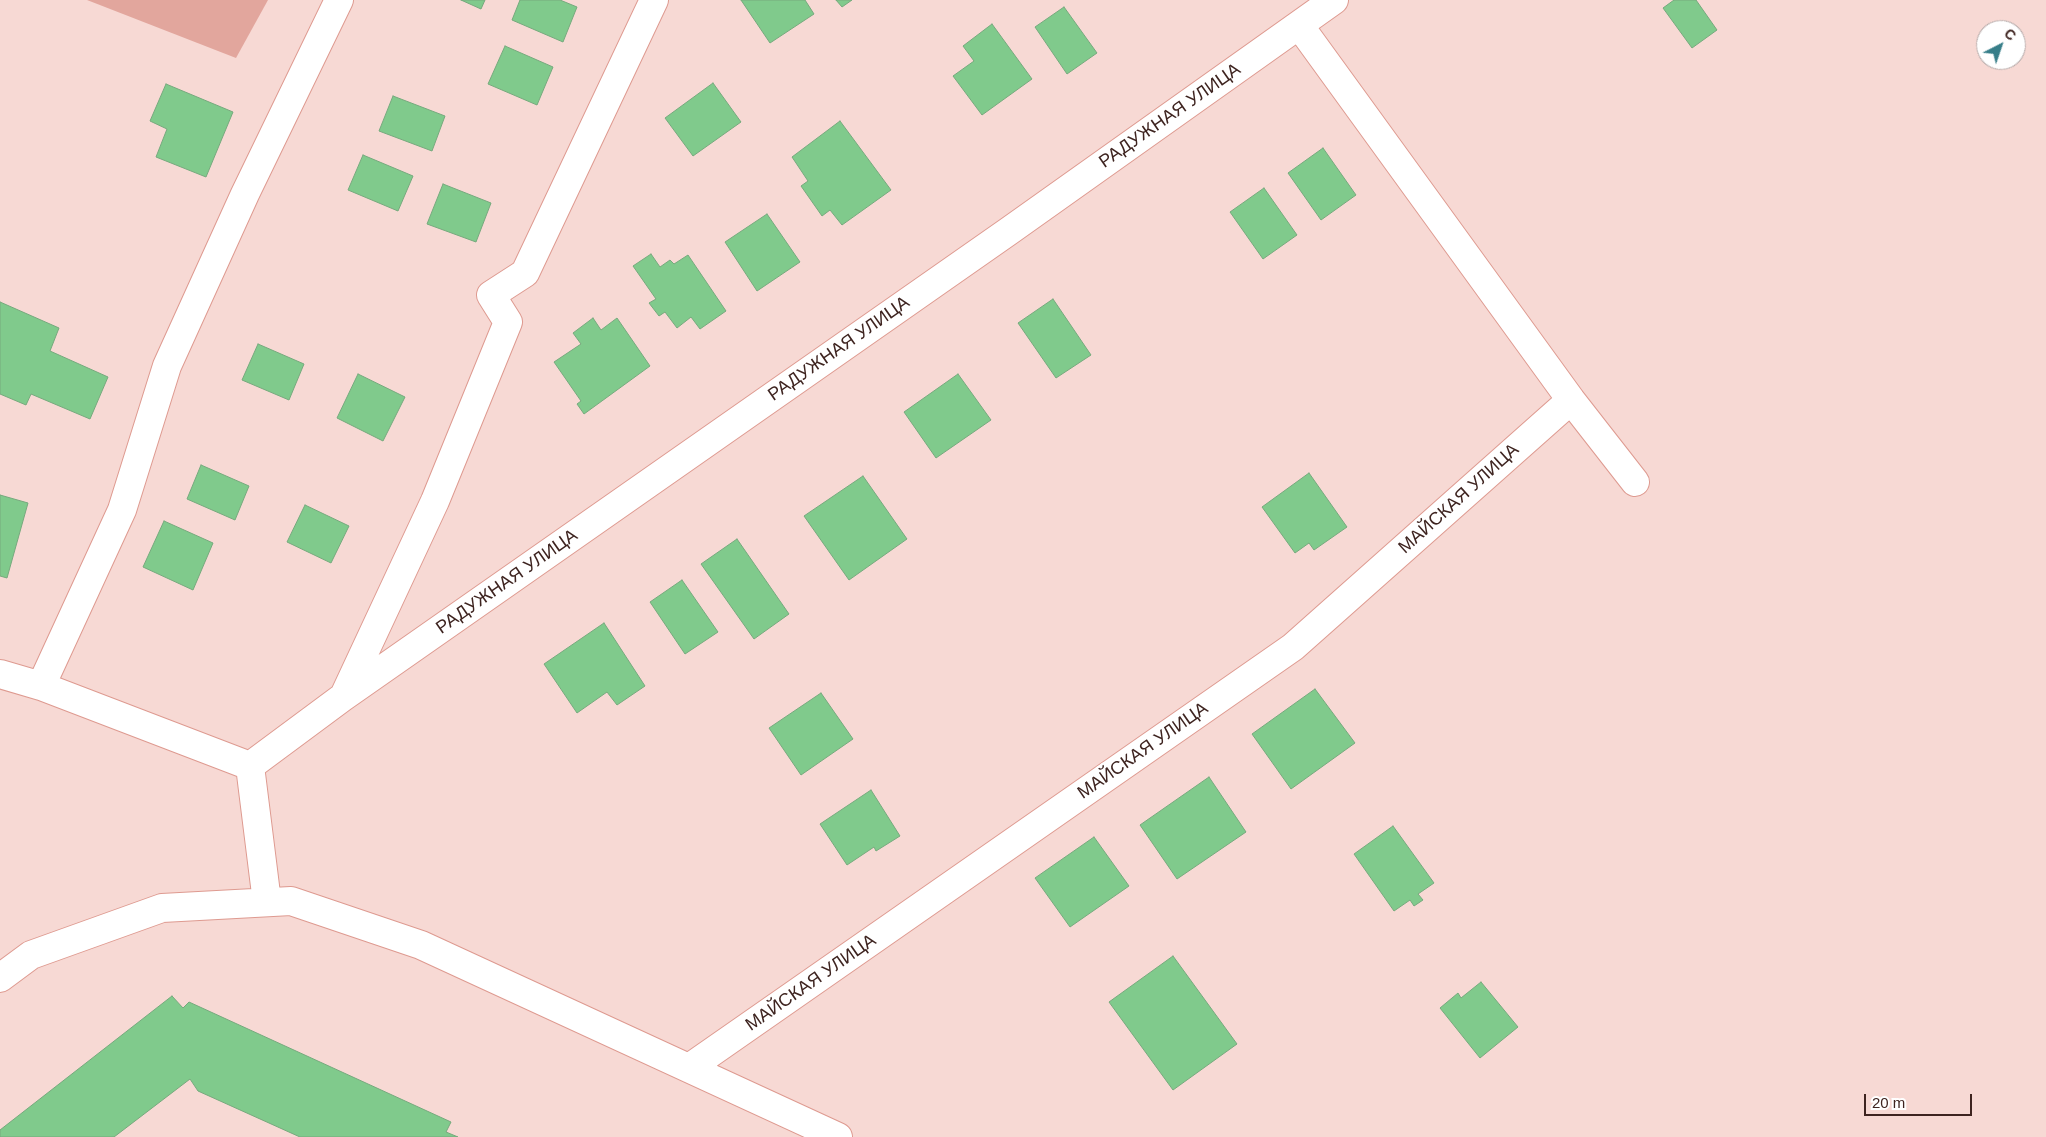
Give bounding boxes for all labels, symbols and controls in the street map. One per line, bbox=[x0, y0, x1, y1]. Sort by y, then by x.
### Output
north arrow bbox=[1976, 20, 2026, 70]
text: С bbox=[2001, 25, 2019, 44]
street label: РАДУЖНАЯ УЛИЦА bbox=[1095, 59, 1245, 173]
street label: РАДУЖНАЯ УЛИЦА bbox=[764, 292, 914, 406]
street label: МАЙСКАЯ УЛИЦА bbox=[1394, 439, 1524, 559]
street label: РАДУЖНАЯ УЛИЦА bbox=[432, 525, 582, 639]
street label: МАЙСКАЯ УЛИЦА bbox=[1074, 698, 1212, 804]
street label: МАЙСКАЯ УЛИЦА bbox=[742, 930, 880, 1036]
scale bar bbox=[1866, 1084, 1974, 1116]
text: 20 m bbox=[1872, 1094, 1905, 1111]

